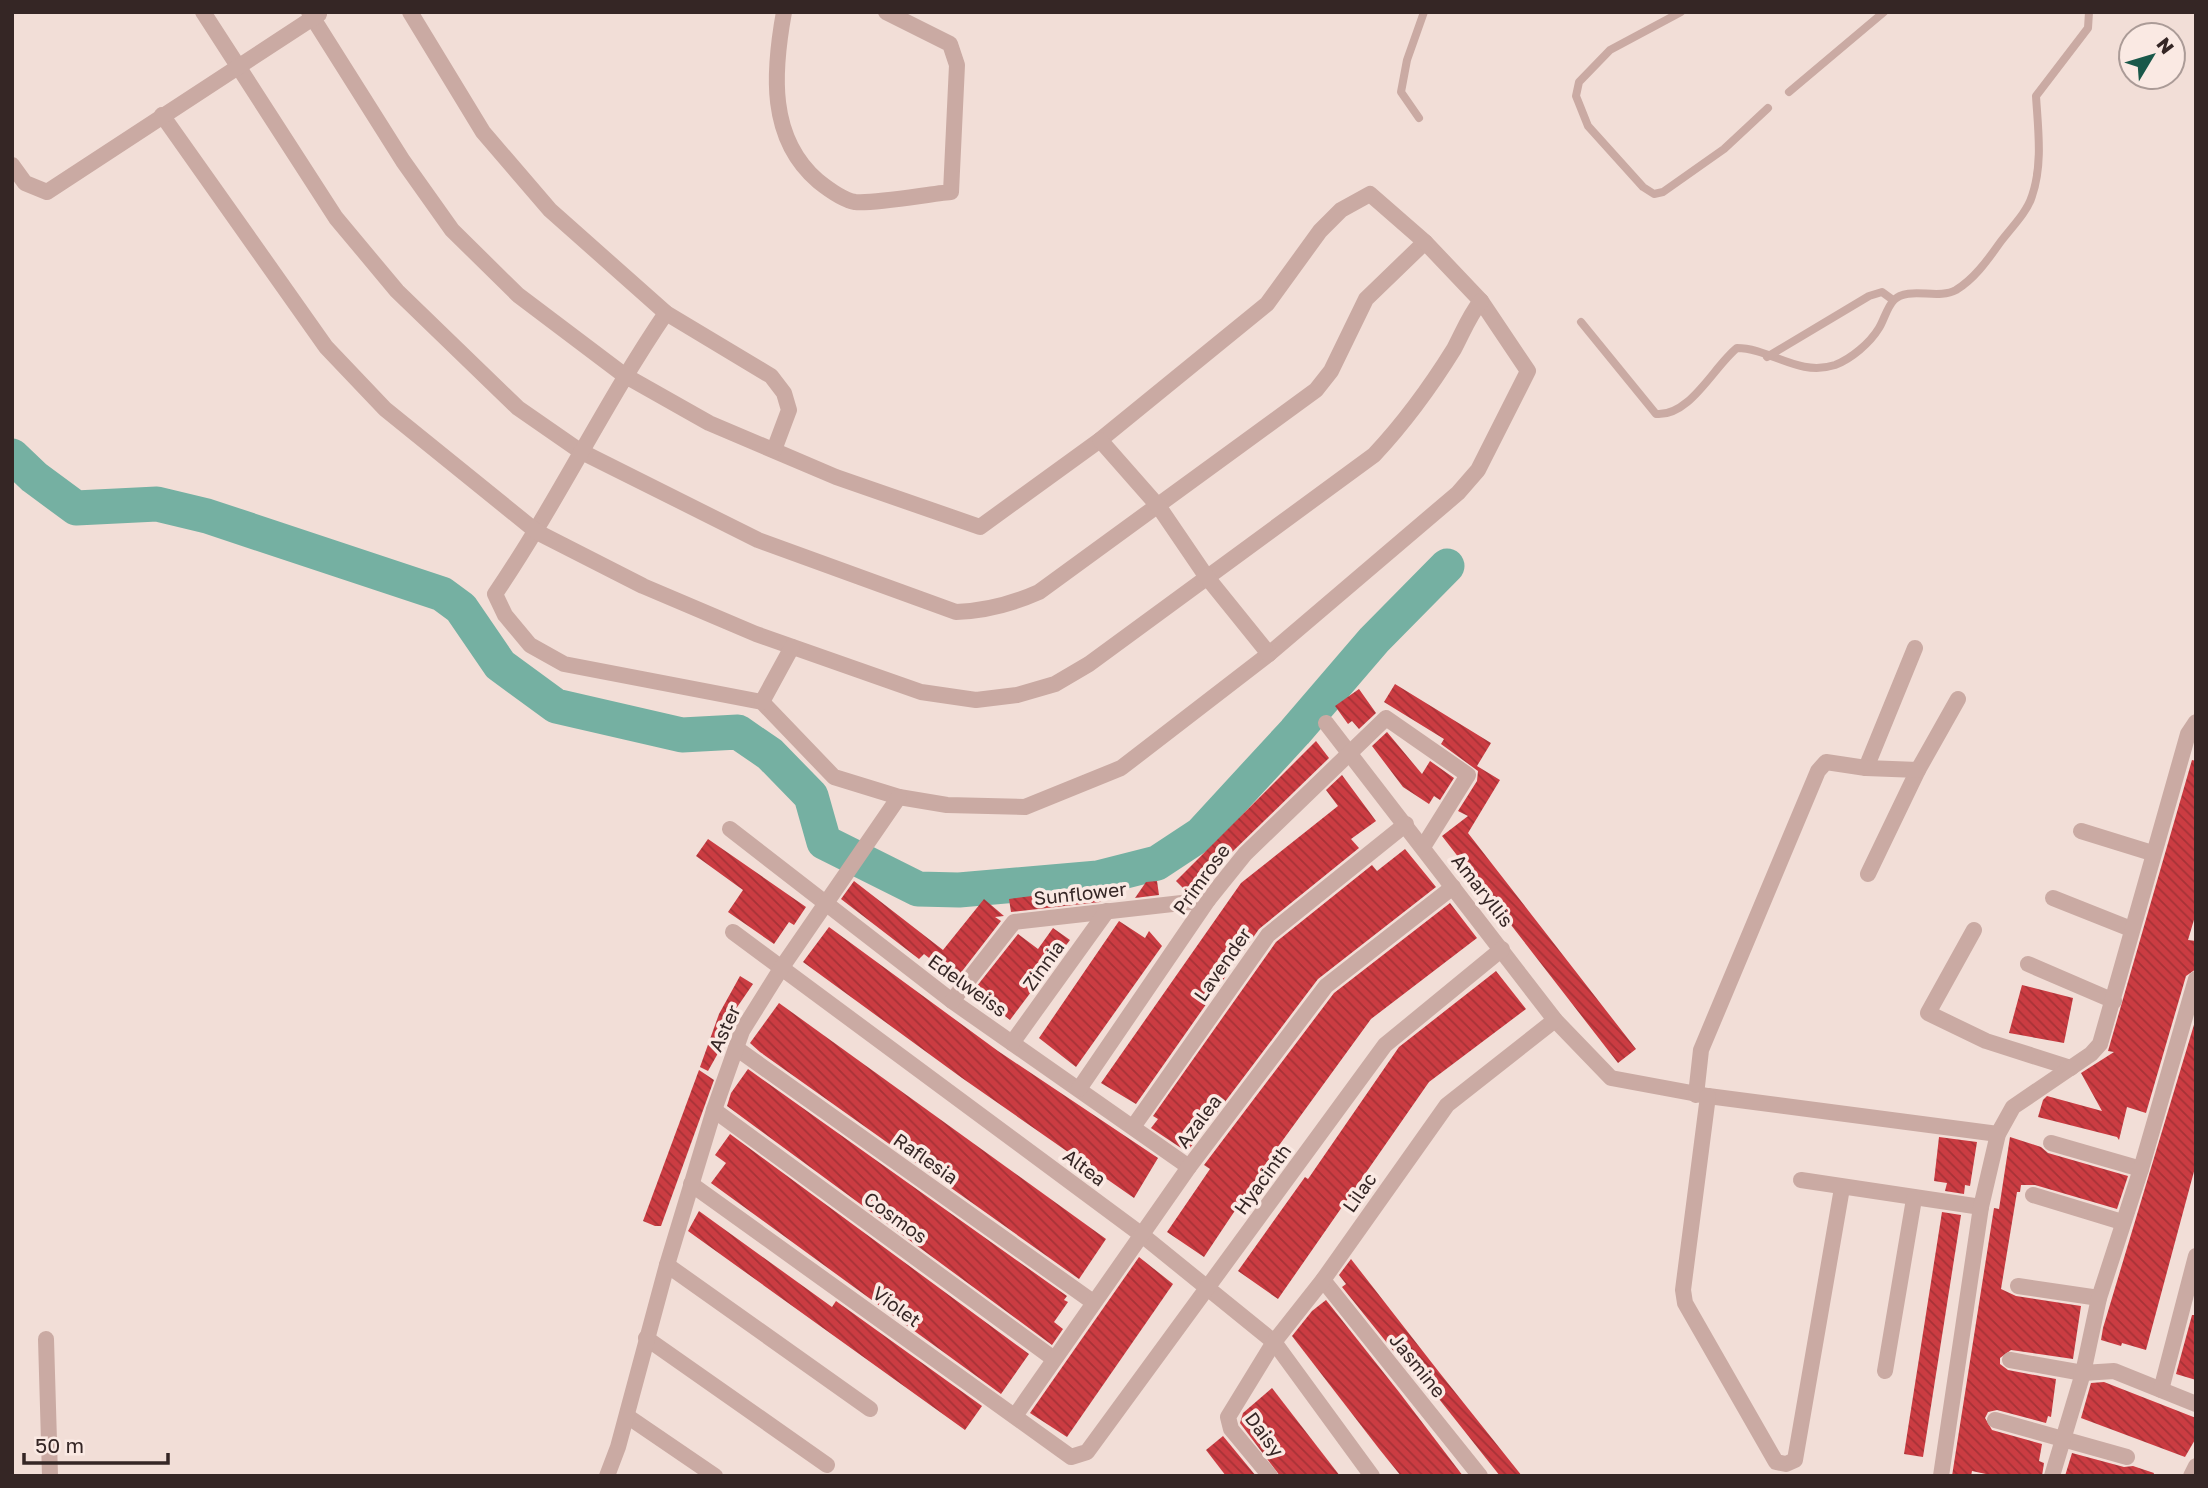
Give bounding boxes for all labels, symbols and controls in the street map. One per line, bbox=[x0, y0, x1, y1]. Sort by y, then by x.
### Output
north arrow bbox=[2117, 21, 2187, 91]
text: N bbox=[2152, 32, 2179, 58]
street label: Primrose bbox=[1168, 839, 1234, 919]
street label: Amaryllis bbox=[1447, 849, 1519, 931]
street label: Sunflower bbox=[1033, 877, 1128, 909]
street label: Lavender bbox=[1188, 922, 1256, 1005]
street label: Zinnia bbox=[1017, 936, 1069, 994]
street label: Edelweiss bbox=[924, 949, 1012, 1021]
street label: Aster bbox=[703, 1001, 745, 1055]
street label: Azalea bbox=[1170, 1090, 1226, 1152]
street label: Raflesia bbox=[889, 1128, 963, 1188]
street label: Hyacinth bbox=[1229, 1139, 1295, 1219]
street label: Altea bbox=[1059, 1144, 1111, 1190]
street label: Lilac bbox=[1337, 1168, 1381, 1216]
street label: Cosmos bbox=[860, 1186, 932, 1248]
street label: Violet bbox=[869, 1281, 925, 1331]
street label: Jasmine bbox=[1385, 1328, 1451, 1402]
street label: Daisy bbox=[1241, 1407, 1289, 1461]
scale bar bbox=[24, 1422, 168, 1466]
text: 50 m bbox=[35, 1432, 84, 1458]

